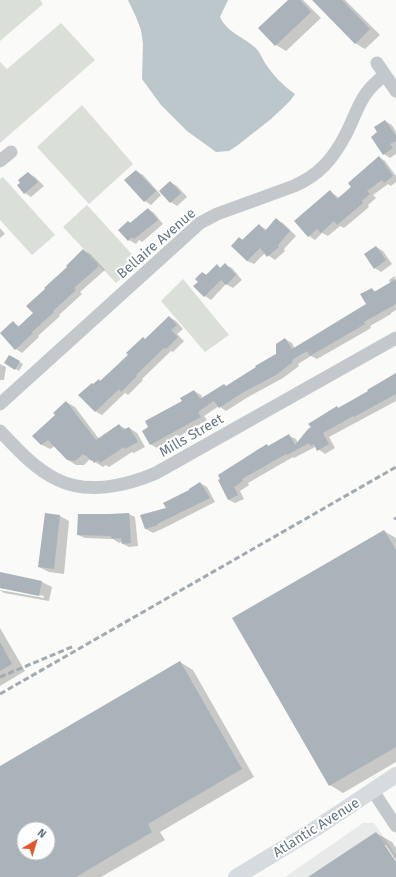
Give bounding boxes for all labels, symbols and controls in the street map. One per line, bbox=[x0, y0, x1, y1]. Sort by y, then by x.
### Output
street label: Bellaire Avenue bbox=[114, 205, 199, 282]
street label: Mills Street bbox=[156, 410, 227, 461]
street label: Atlantic Avenue bbox=[270, 794, 363, 861]
north arrow bbox=[16, 821, 56, 861]
text: N bbox=[35, 826, 49, 841]

